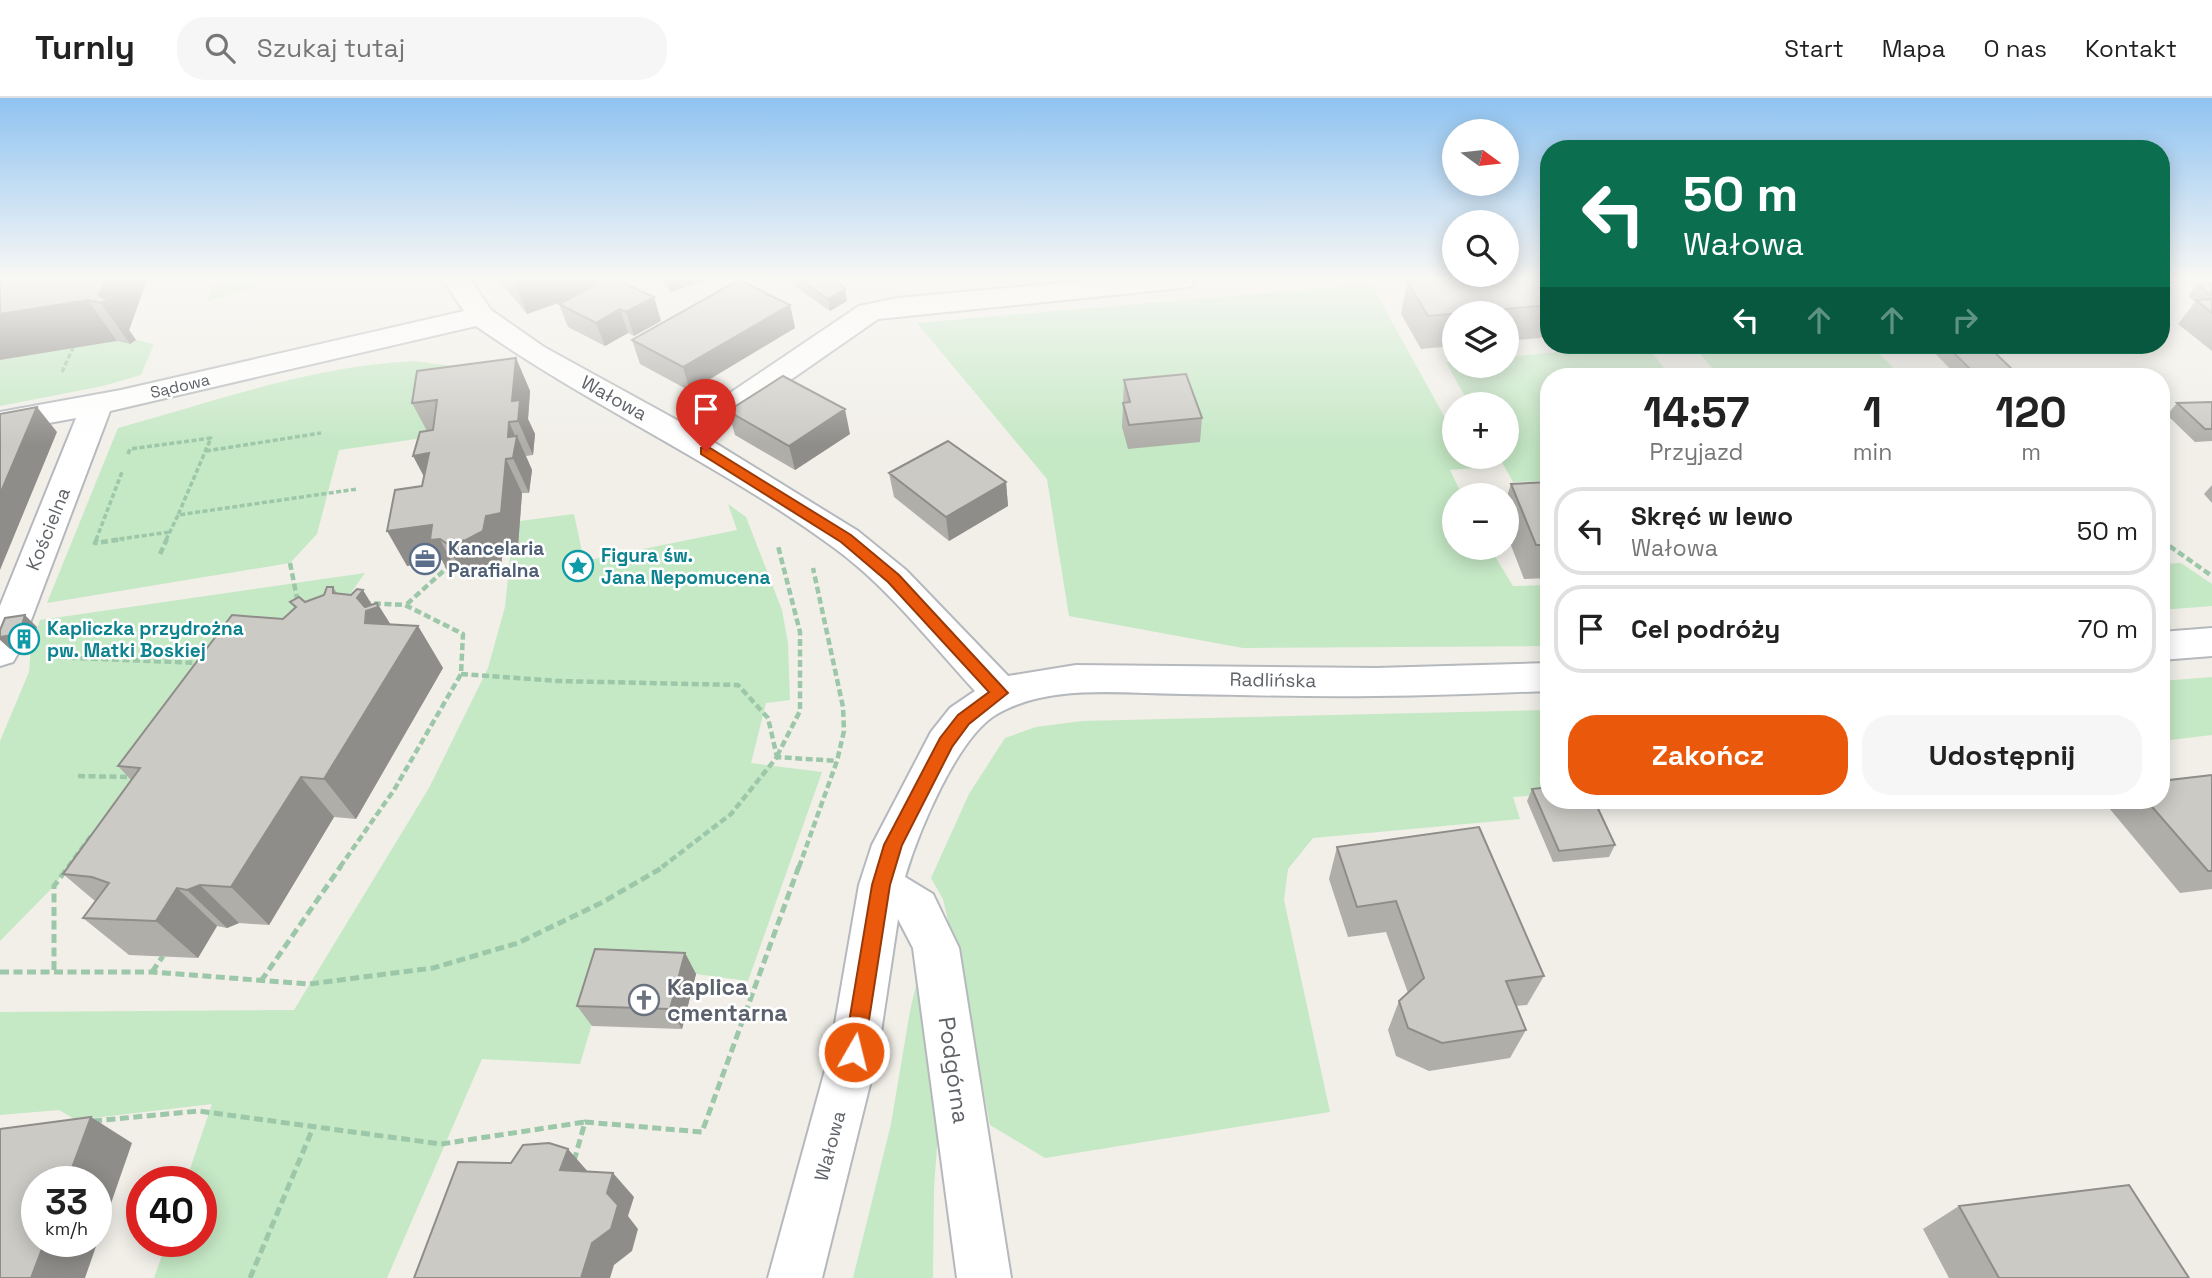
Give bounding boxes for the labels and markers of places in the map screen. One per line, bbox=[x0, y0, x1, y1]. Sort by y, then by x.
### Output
pin bbox=[676, 379, 736, 451]
place label: Kancelaria Parafialna bbox=[448, 536, 544, 583]
office icon: Kancelaria Parafialna bbox=[408, 542, 442, 576]
place label: Figura św. Jana Nepomucena bbox=[601, 543, 770, 590]
place icon: Figura św. Jana Nepomucena bbox=[561, 549, 595, 583]
place label: Kapliczka przydrożna pw. Matki Boskiej bbox=[47, 616, 244, 663]
building icon: Kapliczka przydrożna pw. Matki Boskiej bbox=[7, 622, 41, 656]
place label: Kaplica cmentarna bbox=[667, 972, 788, 1028]
church icon: Kaplica cmentarna bbox=[627, 983, 661, 1017]

